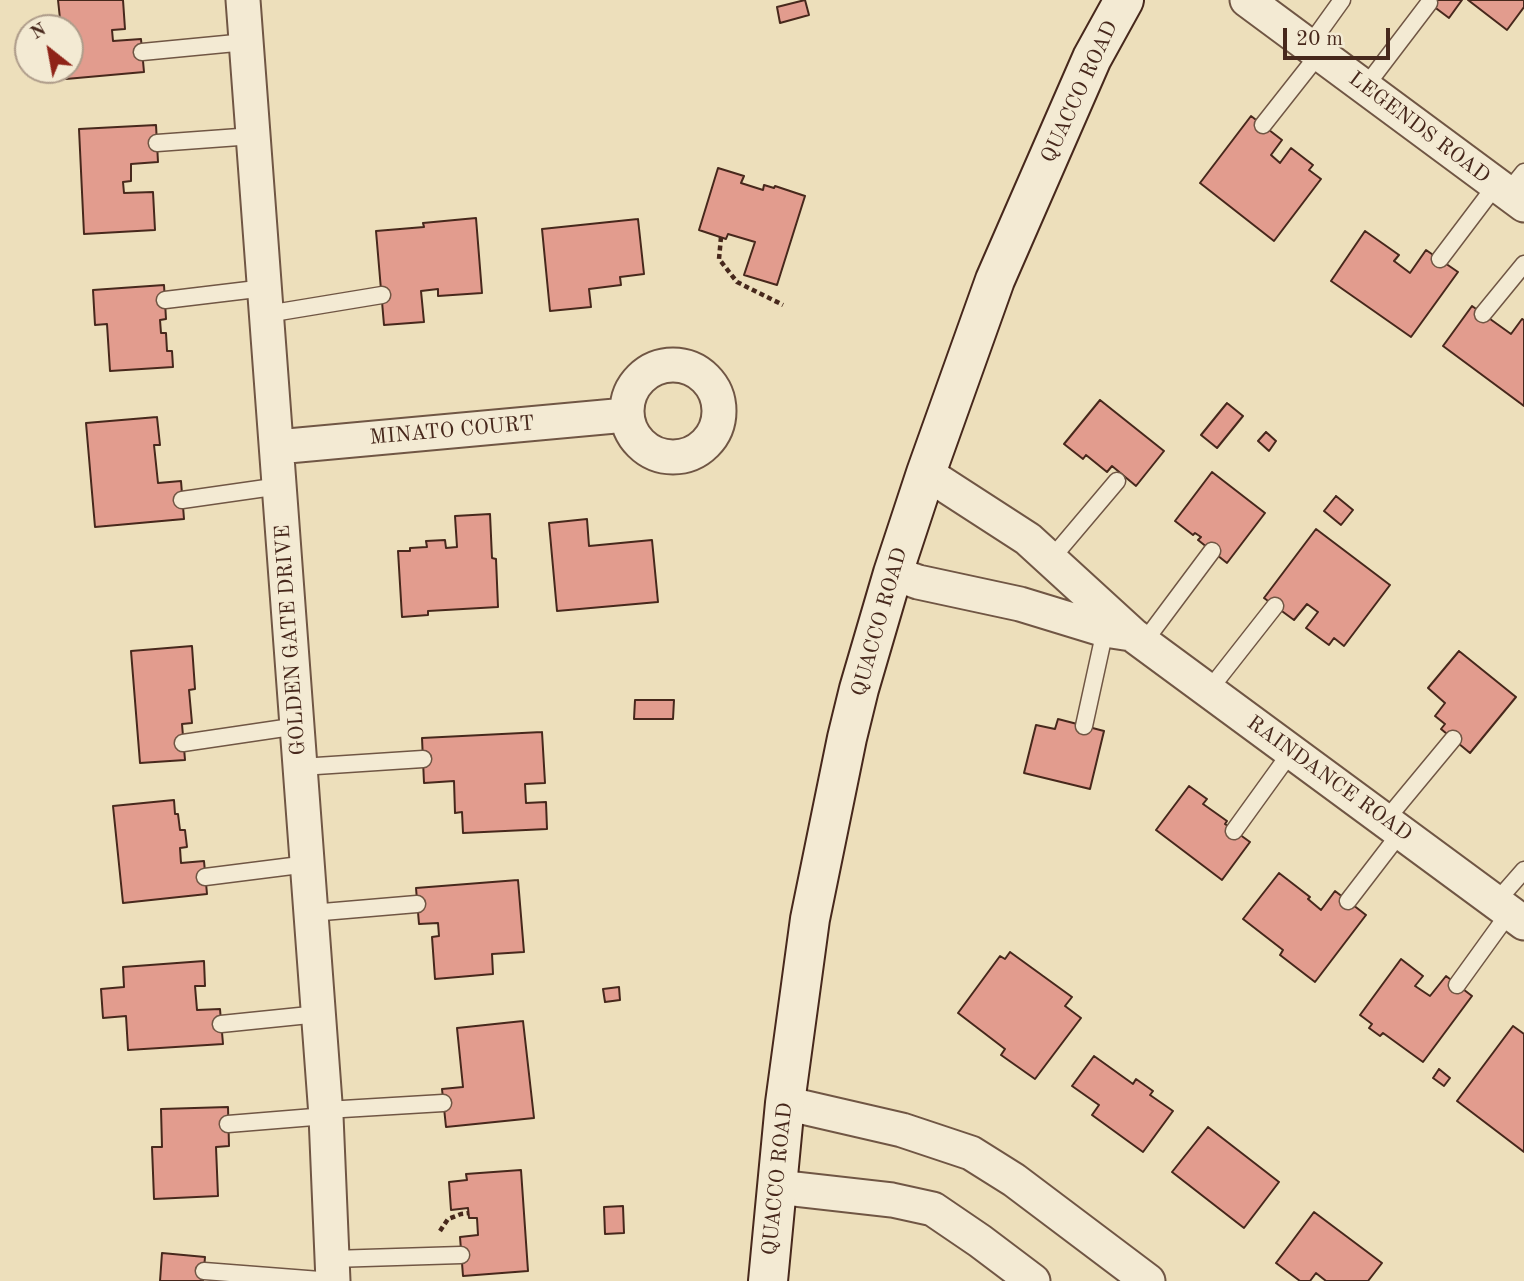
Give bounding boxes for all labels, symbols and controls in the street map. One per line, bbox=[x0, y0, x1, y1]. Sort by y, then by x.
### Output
north arrow bbox=[14, 14, 84, 84]
scale bar bbox=[1286, 14, 1393, 58]
street label: QUACCO ROAD bbox=[1036, 17, 1124, 167]
text: N bbox=[28, 20, 50, 44]
text: 20 m bbox=[1296, 29, 1343, 50]
street label: LEGENDS ROAD bbox=[1343, 67, 1495, 189]
street label: MINATO COURT bbox=[368, 411, 536, 451]
street label: GOLDEN GATE DRIVE bbox=[270, 524, 312, 756]
street label: QUACCO ROAD bbox=[847, 545, 913, 699]
street label: RAINDANCE ROAD bbox=[1241, 711, 1417, 847]
street label: QUACCO ROAD bbox=[757, 1101, 799, 1257]

